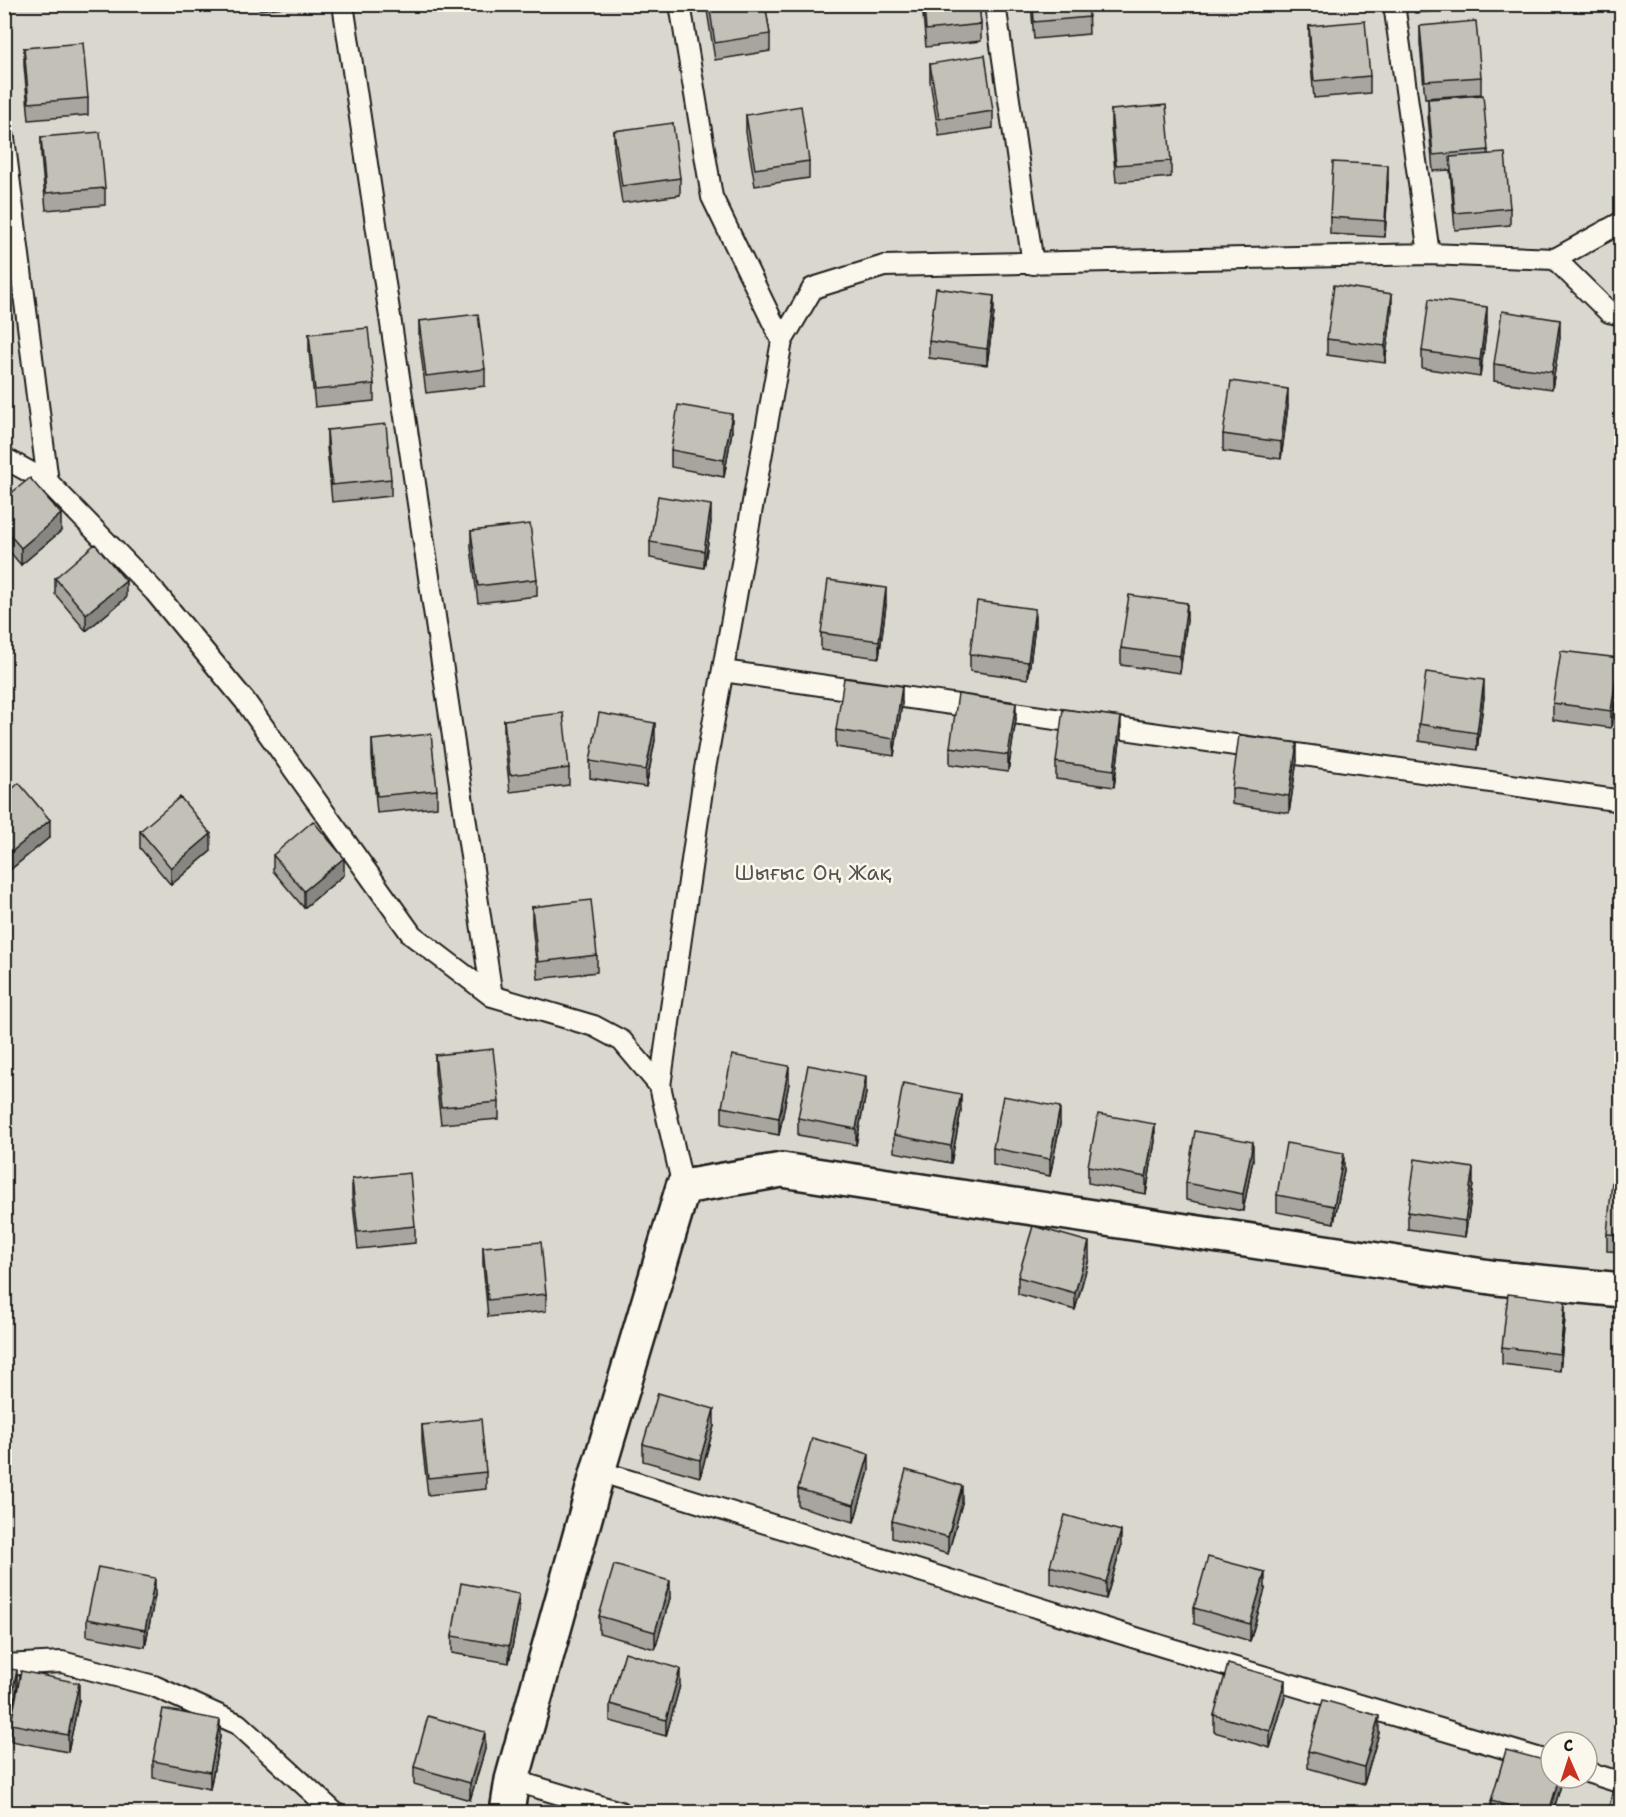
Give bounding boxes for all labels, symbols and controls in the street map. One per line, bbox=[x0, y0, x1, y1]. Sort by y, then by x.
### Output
park label: Шығыс Оң Жақ bbox=[735, 859, 892, 887]
north arrow bbox=[1539, 1730, 1599, 1790]
text: С bbox=[1563, 1735, 1574, 1756]

